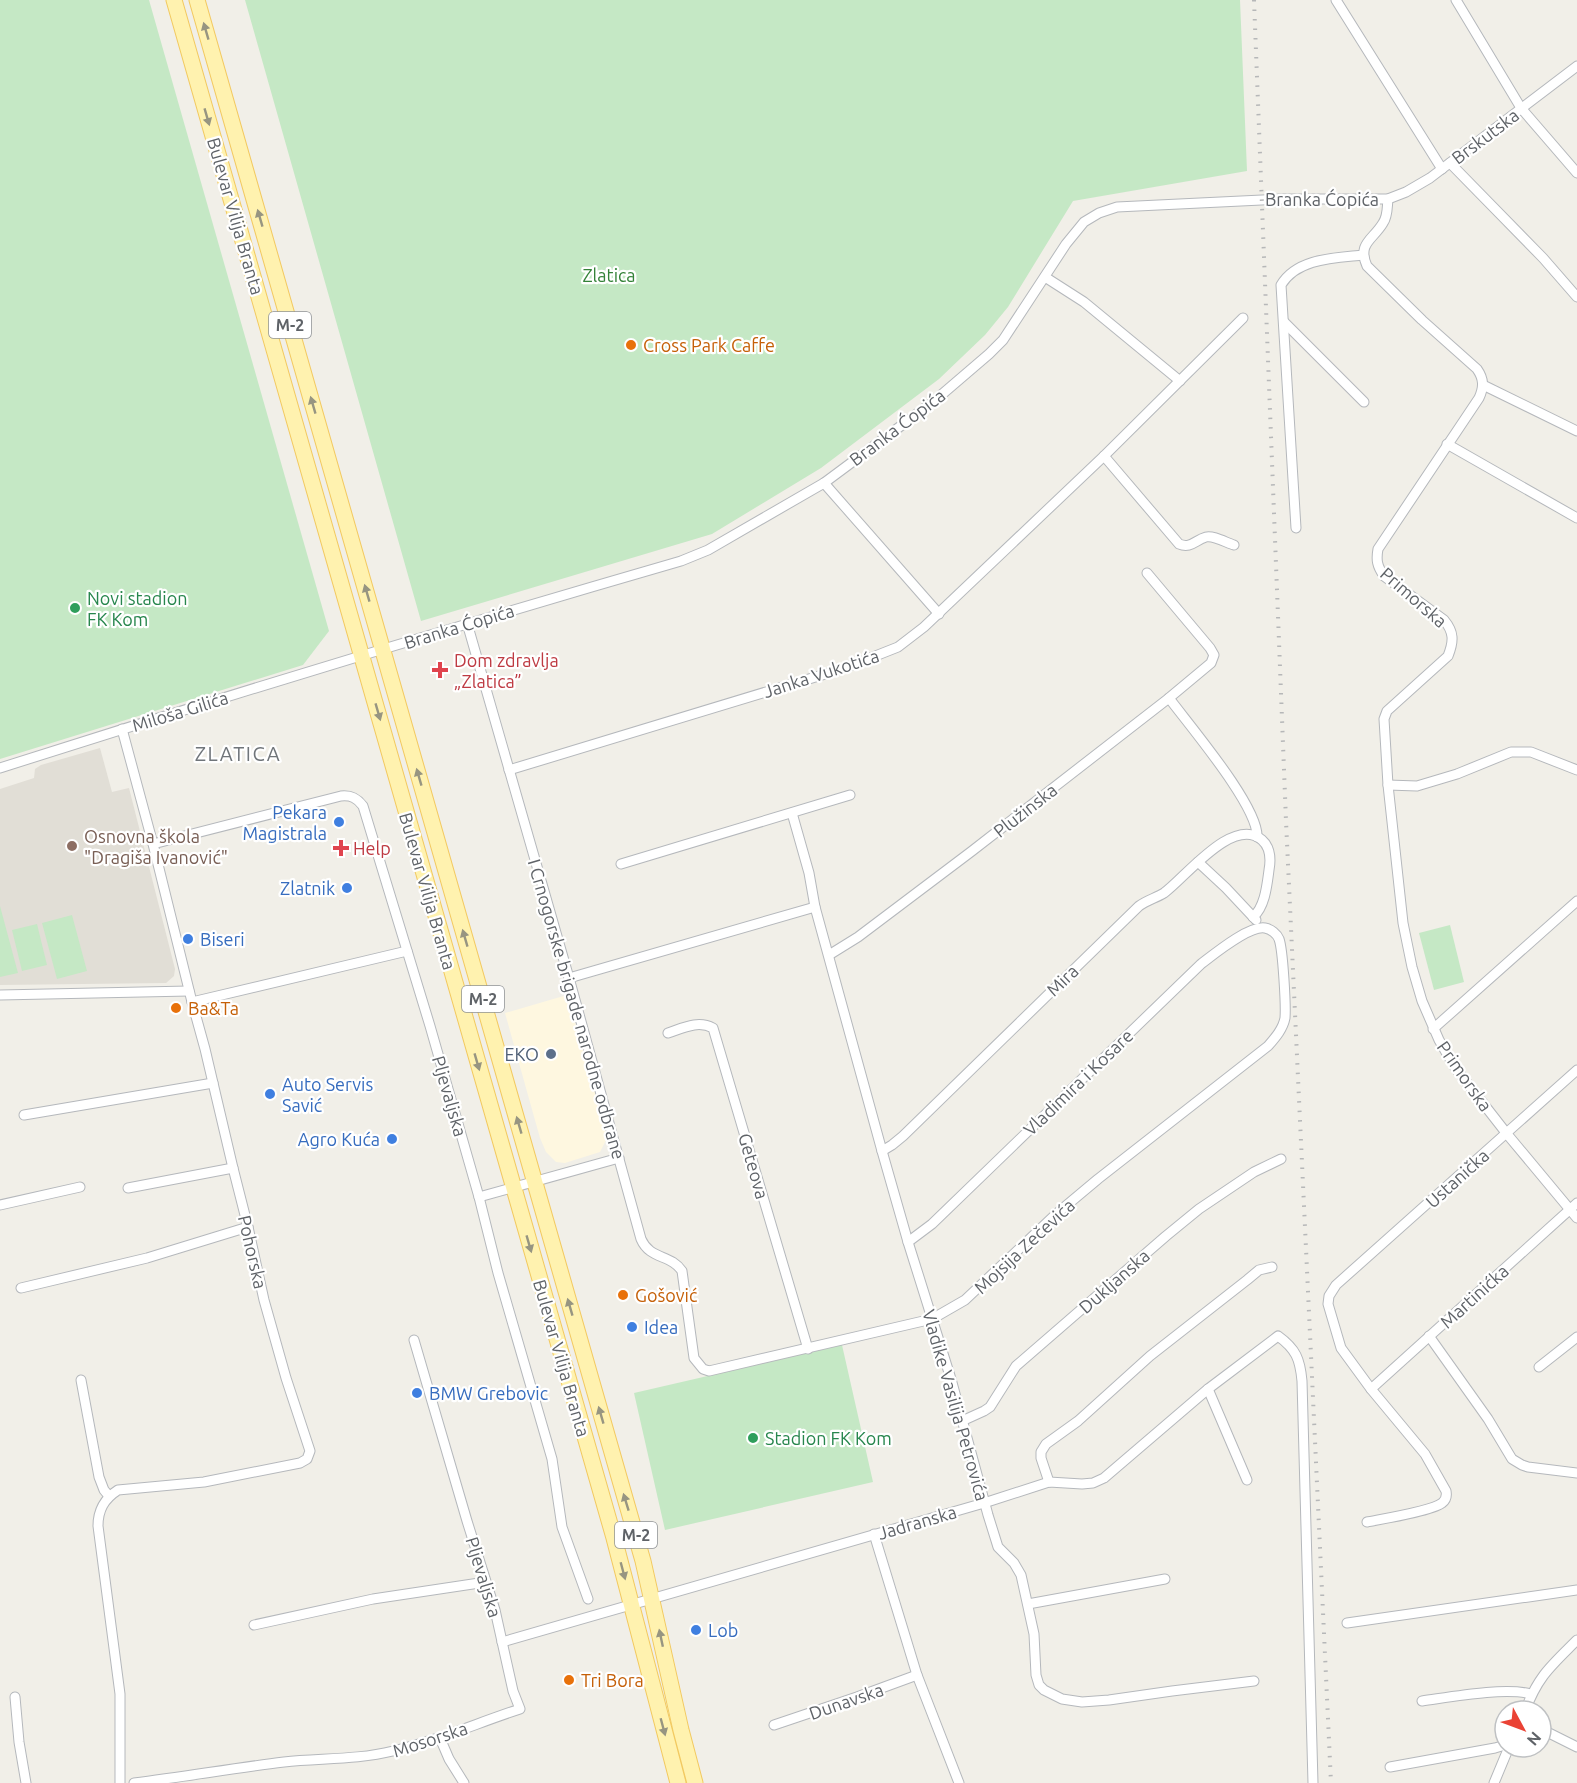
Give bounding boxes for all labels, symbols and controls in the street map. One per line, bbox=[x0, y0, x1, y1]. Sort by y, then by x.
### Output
one-way arrow bbox=[201, 21, 210, 39]
street label: Brskutska bbox=[1448, 104, 1522, 168]
one-way arrow bbox=[203, 108, 212, 126]
street label: Bulevar Vilija Branta bbox=[204, 135, 268, 297]
street label: Branka Ćopića bbox=[1265, 188, 1379, 209]
one-way arrow bbox=[254, 209, 264, 227]
park label: Zlatica bbox=[582, 265, 636, 285]
road number: M-2 bbox=[269, 312, 311, 338]
place label: Cross Park Caffe bbox=[643, 335, 775, 355]
marker: Cross Park Caffe bbox=[624, 338, 638, 352]
street label: Branka Ćopića bbox=[845, 384, 949, 469]
one-way arrow bbox=[308, 396, 317, 414]
street label: Primorska bbox=[1377, 563, 1451, 631]
one-way arrow bbox=[362, 584, 371, 602]
place label: Novi stadion FK Kom bbox=[87, 588, 187, 629]
street label: Branka Ćopića bbox=[401, 599, 517, 652]
marker: Novi stadion FK Kom bbox=[68, 601, 82, 615]
street label: Janka Vukotića bbox=[761, 645, 881, 701]
place label: Dom zdravlja „Zlatica” bbox=[454, 650, 559, 691]
marker: Dom zdravlja „Zlatica” bbox=[431, 661, 449, 679]
street label: Miloša Gilića bbox=[130, 687, 230, 735]
one-way arrow bbox=[373, 703, 383, 721]
district label: ZLATICA bbox=[195, 742, 281, 765]
one-way arrow bbox=[414, 768, 423, 786]
street label: Plužinska bbox=[989, 779, 1061, 841]
place label: Pekara Magistrala bbox=[242, 802, 327, 843]
street label: Bulevar Vilija Branta bbox=[396, 810, 460, 972]
marker: Pekara Magistrala bbox=[332, 815, 346, 829]
place label: Osnovna škola "Dragiša Ivanović" bbox=[84, 826, 228, 867]
place label: Help bbox=[353, 838, 391, 858]
marker: Osnovna škola "Dragiša Ivanović" bbox=[65, 839, 79, 853]
marker: Help bbox=[334, 841, 348, 855]
street label: I Crnogorske brigade narodne odbrane bbox=[524, 857, 630, 1161]
place label: Zlatnik bbox=[280, 878, 335, 898]
marker: Zlatnik bbox=[340, 881, 354, 895]
place label: Biseri bbox=[200, 929, 245, 949]
one-way arrow bbox=[460, 929, 469, 947]
marker: Biseri bbox=[181, 932, 195, 946]
street label: Mira bbox=[1042, 960, 1082, 1000]
road number: M-2 bbox=[462, 986, 504, 1012]
place label: Ba&Ta bbox=[188, 998, 239, 1018]
marker: Ba&Ta bbox=[169, 1001, 183, 1015]
street label: Vladimira i Kosare bbox=[1019, 1025, 1137, 1139]
street label: Primorska bbox=[1434, 1037, 1496, 1115]
place label: EKO bbox=[504, 1044, 539, 1064]
marker: EKO bbox=[544, 1047, 558, 1061]
street label: Pljevaljska bbox=[429, 1053, 471, 1139]
one-way arrow bbox=[473, 1053, 482, 1071]
place label: Auto Servis Savić bbox=[282, 1074, 373, 1115]
marker: Auto Servis Savić bbox=[263, 1087, 277, 1101]
one-way arrow bbox=[514, 1116, 523, 1134]
place label: Agro Kuća bbox=[298, 1129, 380, 1149]
street label: Geteova bbox=[735, 1131, 773, 1201]
marker: Agro Kuća bbox=[385, 1132, 399, 1146]
street label: Ustanička bbox=[1421, 1145, 1493, 1211]
street label: Mojsija Zečevića bbox=[970, 1195, 1078, 1297]
street label: Pohorska bbox=[235, 1213, 271, 1291]
one-way arrow bbox=[525, 1235, 534, 1253]
street label: Dukljanska bbox=[1075, 1245, 1153, 1317]
street label: Martinićka bbox=[1436, 1260, 1512, 1332]
street label: Bulevar Vilija Branta bbox=[530, 1277, 594, 1439]
place label: Gošović bbox=[635, 1285, 697, 1305]
marker: Gošović bbox=[616, 1288, 630, 1302]
one-way arrow bbox=[565, 1298, 575, 1316]
street label: Vladike Vasilija Petrovića bbox=[919, 1307, 993, 1503]
place label: Idea bbox=[644, 1317, 678, 1337]
marker: Idea bbox=[625, 1320, 639, 1334]
place label: BMW Grebovic bbox=[429, 1383, 548, 1403]
marker: BMW Grebovic bbox=[410, 1386, 424, 1400]
one-way arrow bbox=[596, 1406, 605, 1424]
place label: Stadion FK Kom bbox=[765, 1428, 892, 1448]
marker: Stadion FK Kom bbox=[746, 1431, 760, 1445]
one-way arrow bbox=[621, 1493, 630, 1511]
street label: Jadranska bbox=[875, 1501, 959, 1543]
road number: M-2 bbox=[615, 1522, 657, 1548]
street label: Pljevaljska bbox=[462, 1534, 506, 1620]
one-way arrow bbox=[618, 1562, 628, 1580]
place label: Lob bbox=[708, 1620, 738, 1640]
marker: Lob bbox=[689, 1623, 703, 1637]
one-way arrow bbox=[656, 1628, 665, 1647]
place label: Tri Bora bbox=[581, 1670, 644, 1690]
marker: Tri Bora bbox=[562, 1673, 576, 1687]
street label: Dunavska bbox=[806, 1679, 886, 1723]
north arrow bbox=[1493, 1699, 1553, 1759]
street label: Mosorska bbox=[390, 1718, 470, 1760]
one-way arrow bbox=[659, 1718, 668, 1736]
text: N bbox=[1524, 1728, 1545, 1749]

